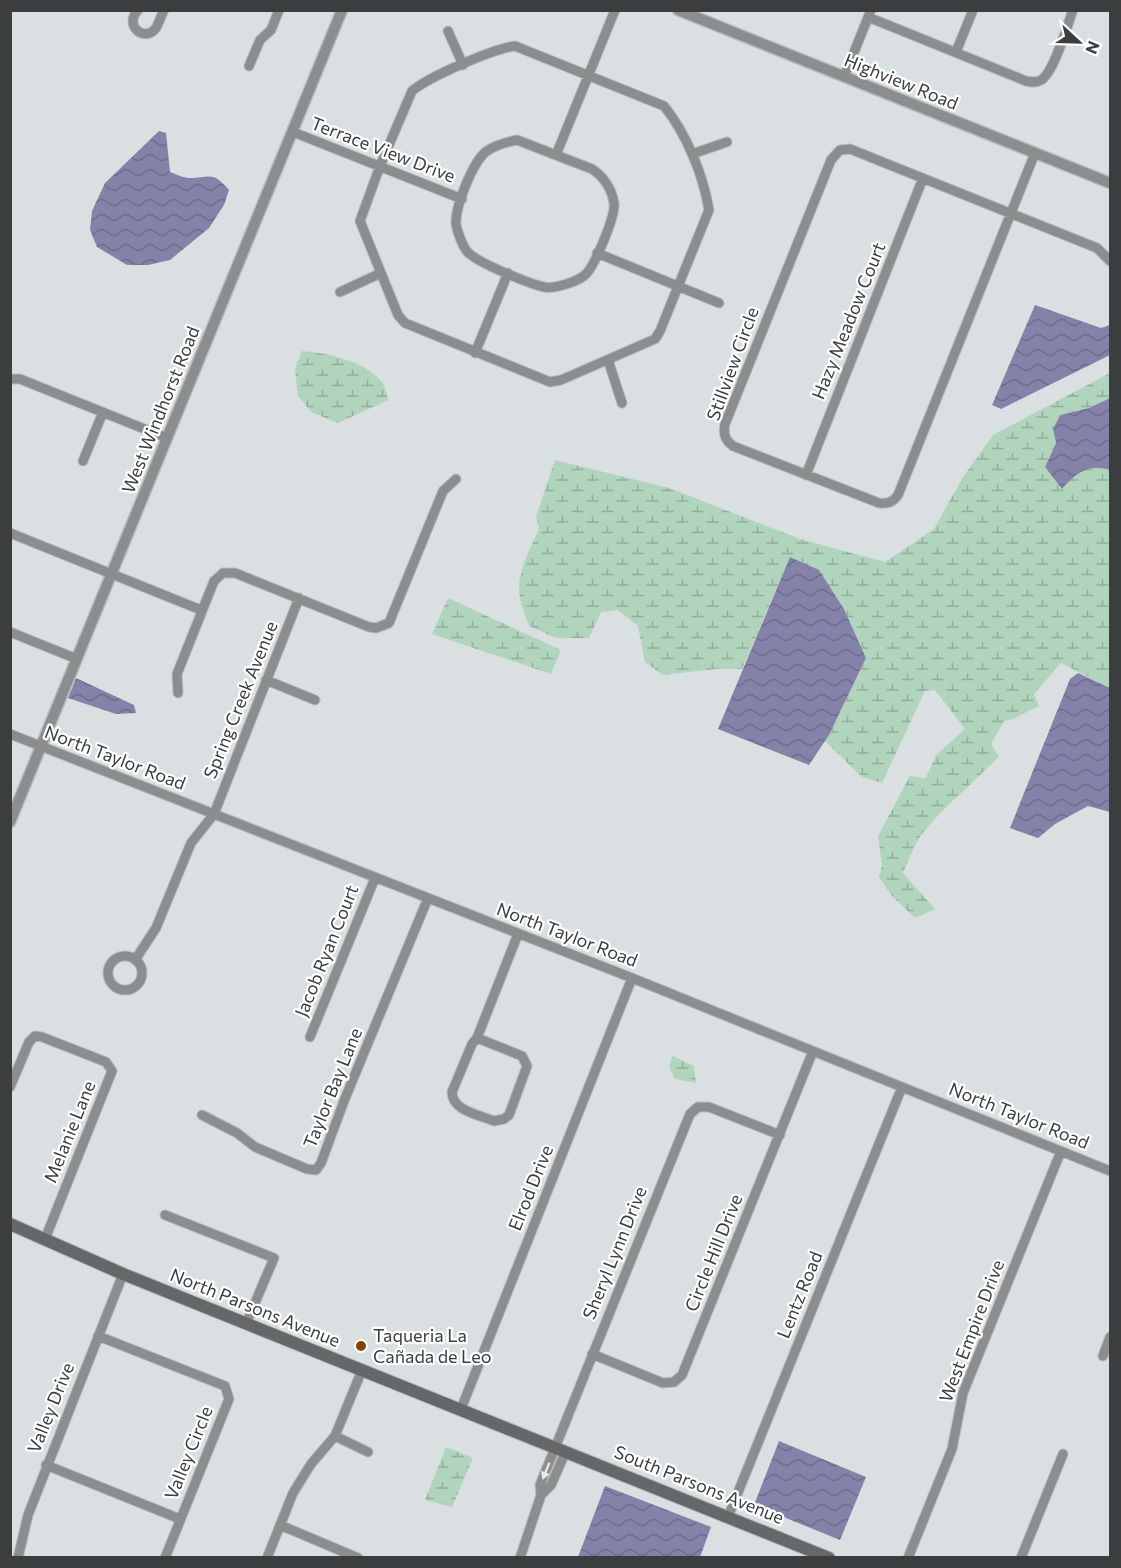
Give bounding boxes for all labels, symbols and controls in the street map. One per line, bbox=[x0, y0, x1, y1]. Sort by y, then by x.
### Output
north arrow bbox=[1049, 12, 1109, 72]
text: N bbox=[1082, 39, 1104, 57]
street label: Highview Road bbox=[841, 48, 962, 114]
street label: Terrace View Drive bbox=[308, 111, 459, 187]
street label: Hazy Meadow Court bbox=[807, 239, 890, 402]
street label: Stillview Circle bbox=[701, 304, 763, 423]
street label: West Windhorst Road bbox=[116, 323, 204, 496]
street label: Spring Creek Avenue bbox=[198, 618, 282, 782]
street label: North Taylor Road bbox=[42, 720, 189, 794]
street label: Jacob Ryan Court bbox=[290, 881, 363, 1020]
street label: North Taylor Road bbox=[494, 897, 641, 971]
street label: Taylor Bay Lane bbox=[298, 1024, 366, 1151]
street label: Melanie Lane bbox=[39, 1077, 100, 1186]
street label: North Taylor Road bbox=[946, 1077, 1093, 1153]
street label: Elrod Drive bbox=[503, 1142, 557, 1234]
street label: Sheryl Lynn Drive bbox=[577, 1183, 651, 1322]
street label: Circle Hill Drive bbox=[680, 1191, 747, 1314]
street label: Lentz Road bbox=[772, 1248, 826, 1341]
street label: West Empire Drive bbox=[934, 1256, 1008, 1405]
street label: North Parsons Avenue bbox=[167, 1263, 343, 1351]
place label: Taqueria La Cañada de Leo bbox=[373, 1324, 492, 1367]
marker: Taqueria La Cañada de Leo bbox=[354, 1339, 368, 1353]
street label: Valley Drive bbox=[22, 1359, 78, 1456]
street label: Valley Circle bbox=[159, 1403, 217, 1503]
street label: South Parsons Avenue bbox=[611, 1440, 787, 1528]
one-way arrow bbox=[541, 1462, 551, 1480]

